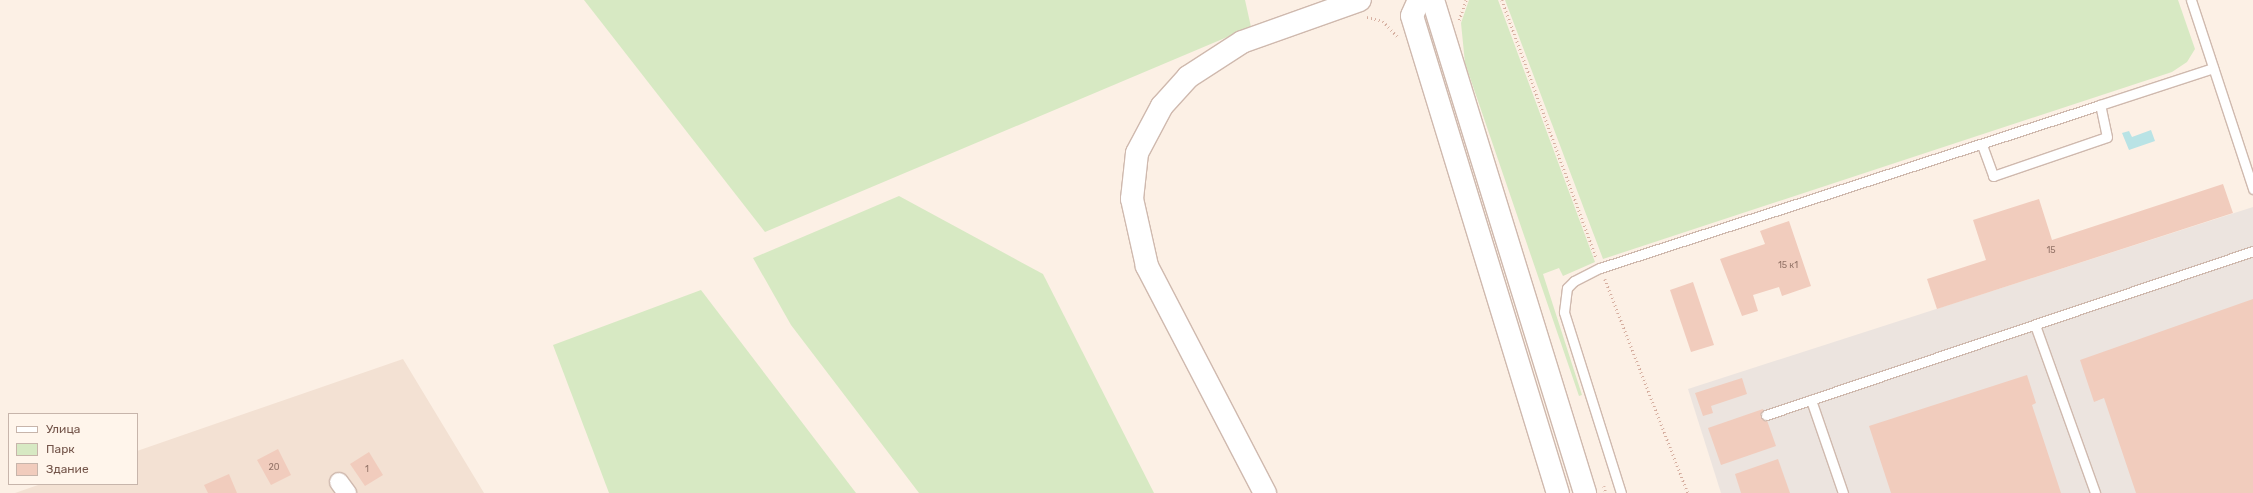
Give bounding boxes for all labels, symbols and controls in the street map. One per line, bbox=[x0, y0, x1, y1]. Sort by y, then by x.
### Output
house number: 15 bbox=[2046, 245, 2056, 255]
house number: 15 к1 bbox=[1778, 260, 1798, 270]
legend bbox=[8, 413, 138, 485]
text: Улица bbox=[46, 422, 80, 436]
text: Парк bbox=[46, 442, 75, 456]
text: Здание bbox=[46, 462, 89, 476]
house number: 20 bbox=[269, 462, 279, 472]
house number: 1 bbox=[365, 464, 369, 474]

